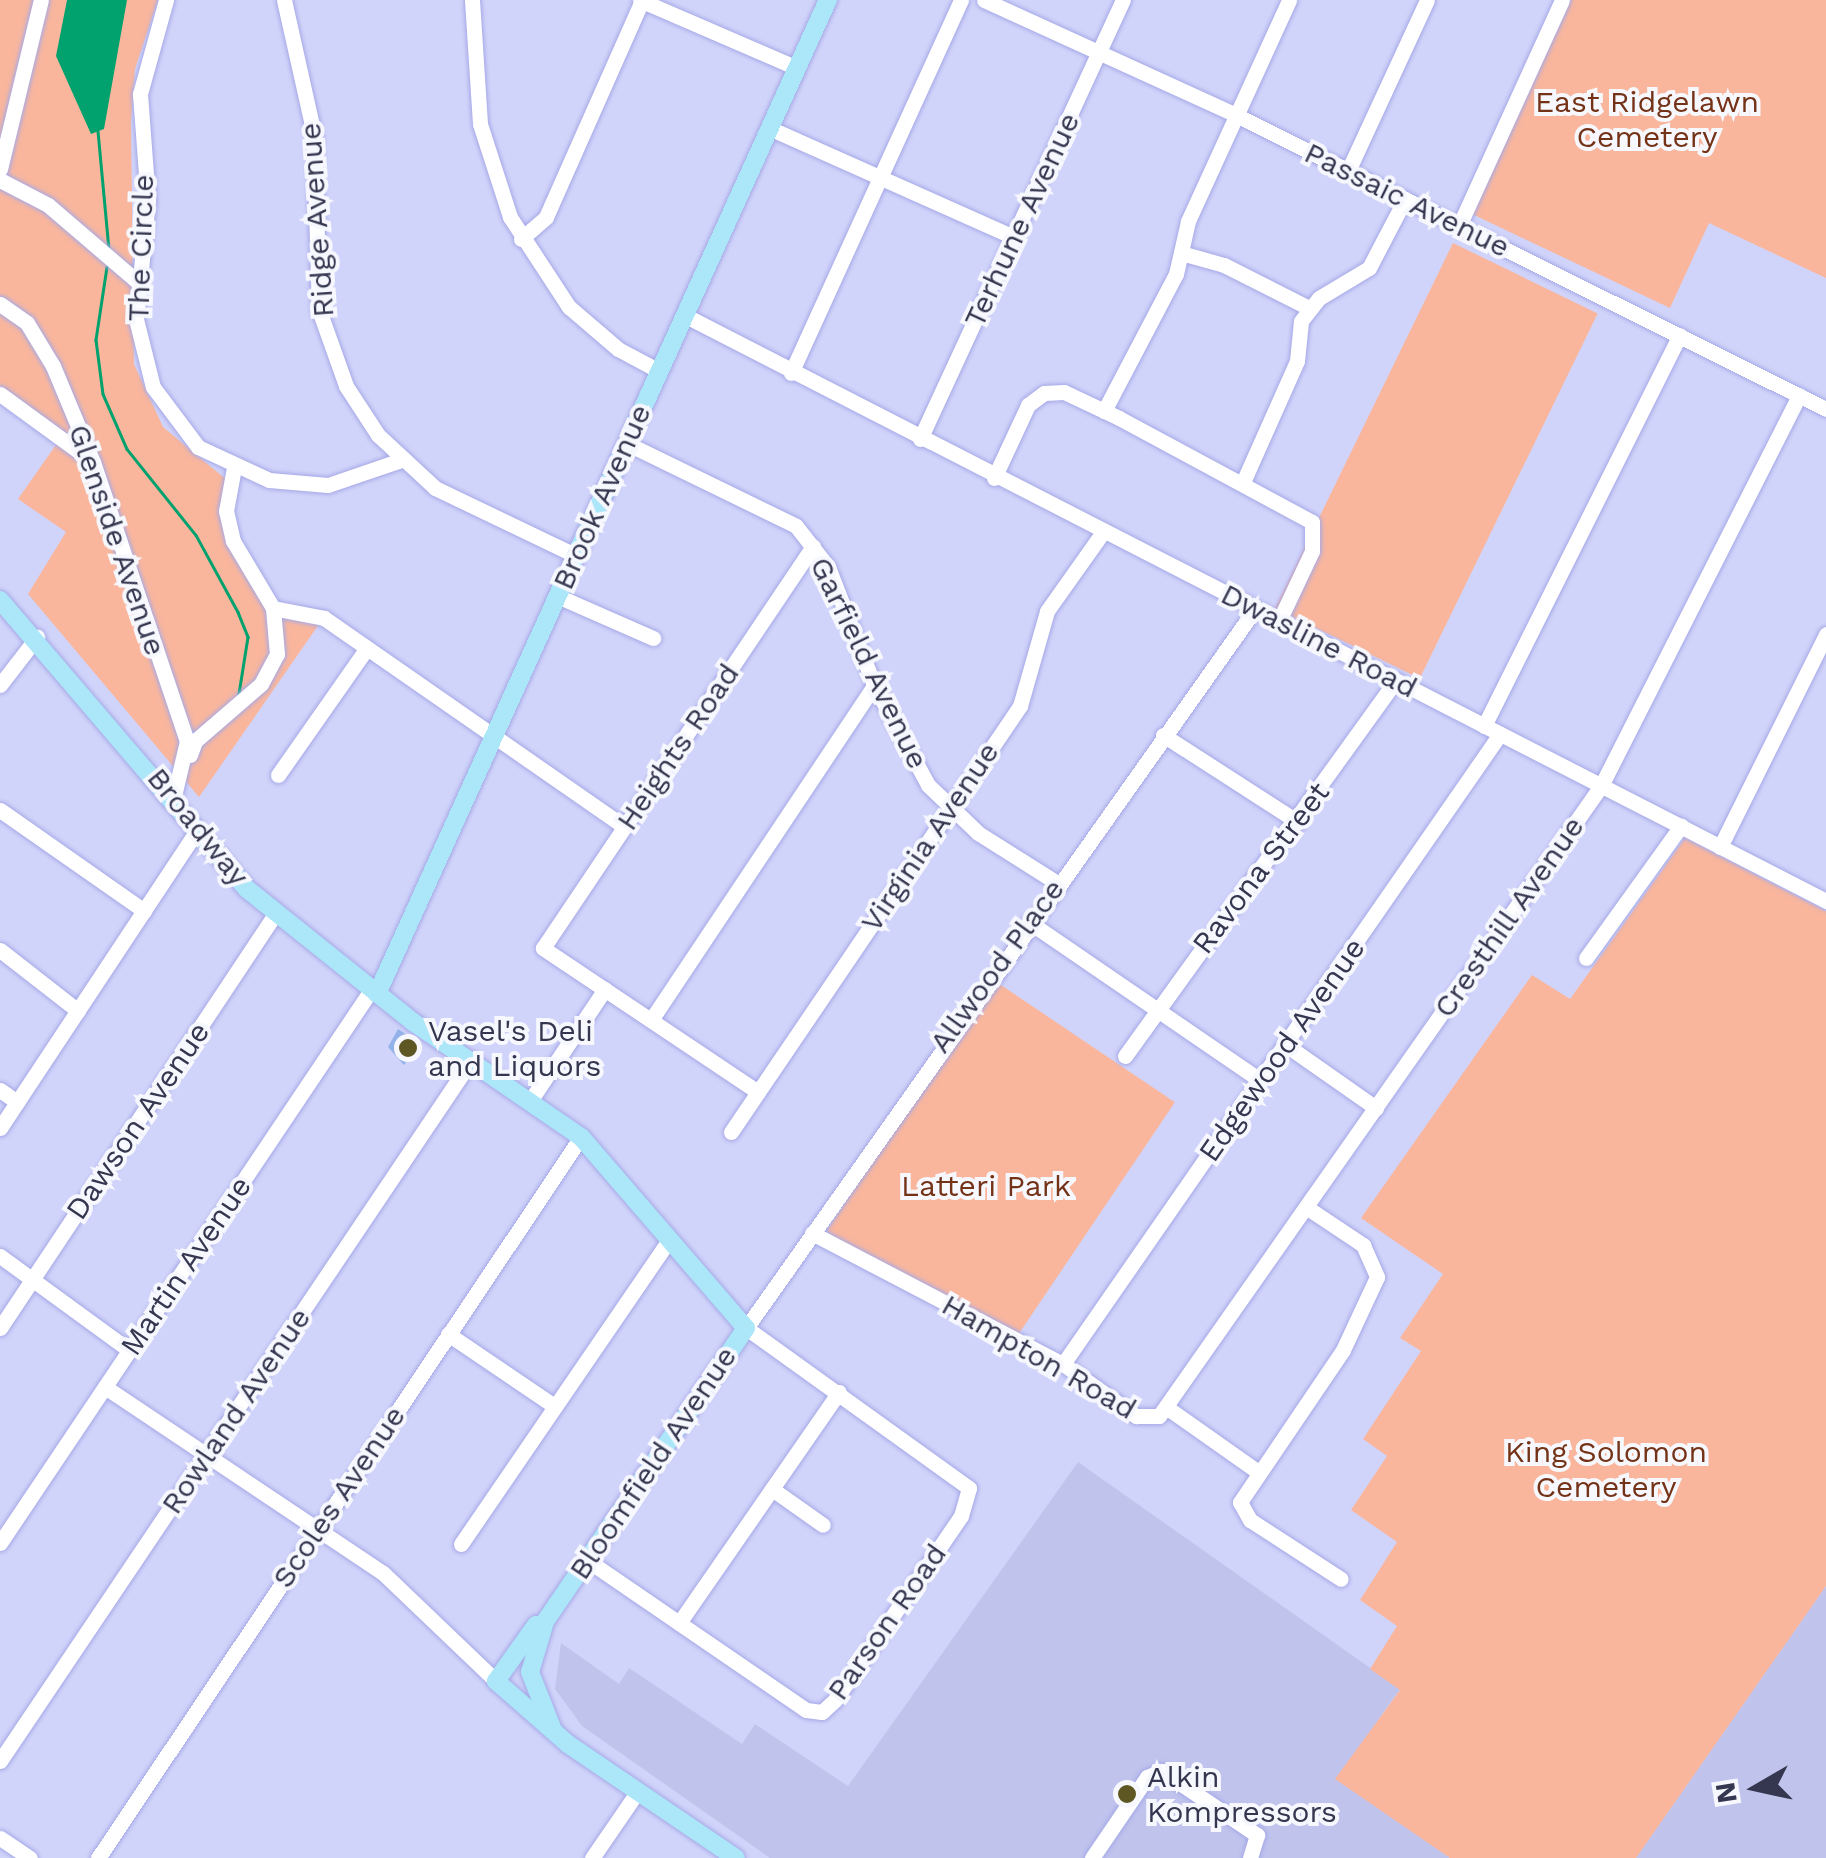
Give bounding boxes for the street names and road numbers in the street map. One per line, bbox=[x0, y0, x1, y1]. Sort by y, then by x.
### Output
street label: Terhune Avenue bbox=[956, 107, 1088, 333]
street label: Ridge Avenue bbox=[292, 121, 342, 319]
street label: Passaic Avenue bbox=[1298, 135, 1516, 265]
street label: The Circle bbox=[120, 174, 162, 322]
street label: Brook Avenue bbox=[545, 398, 659, 596]
street label: Glenside Avenue bbox=[60, 419, 174, 661]
street label: Garfield Avenue bbox=[802, 551, 936, 775]
street label: Dwasline Road bbox=[1215, 576, 1423, 706]
street label: Heights Road bbox=[609, 657, 747, 837]
street label: Virginia Avenue bbox=[853, 735, 1007, 939]
street label: Broadway bbox=[139, 761, 257, 893]
street label: Ravona Street bbox=[1185, 775, 1337, 961]
street label: Cresthill Avenue bbox=[1426, 809, 1592, 1025]
street label: Allwood Place bbox=[922, 872, 1072, 1060]
street label: Edgewood Avenue bbox=[1191, 931, 1373, 1169]
street label: Dawson Avenue bbox=[58, 1015, 218, 1227]
street label: Martin Avenue bbox=[113, 1169, 259, 1363]
street label: Hampton Road bbox=[935, 1287, 1143, 1427]
street label: Rowland Avenue bbox=[153, 1301, 319, 1521]
street label: Bloomfield Avenue bbox=[561, 1339, 745, 1587]
street label: Scoles Avenue bbox=[265, 1399, 413, 1595]
street label: Parson Road bbox=[820, 1537, 954, 1707]

